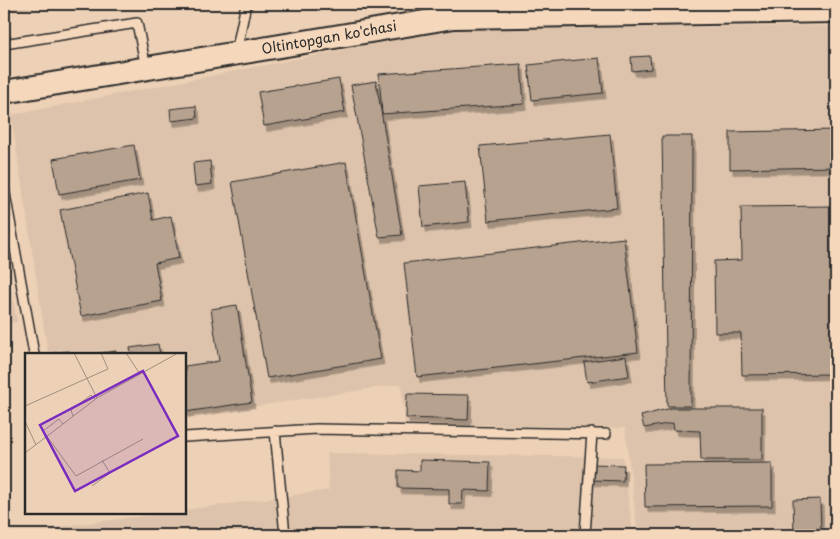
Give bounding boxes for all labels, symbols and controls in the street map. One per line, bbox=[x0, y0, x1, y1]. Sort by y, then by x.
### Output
street label: Oltintopgan ko'chasi bbox=[260, 15, 398, 59]
inset map bbox=[25, 353, 186, 514]

